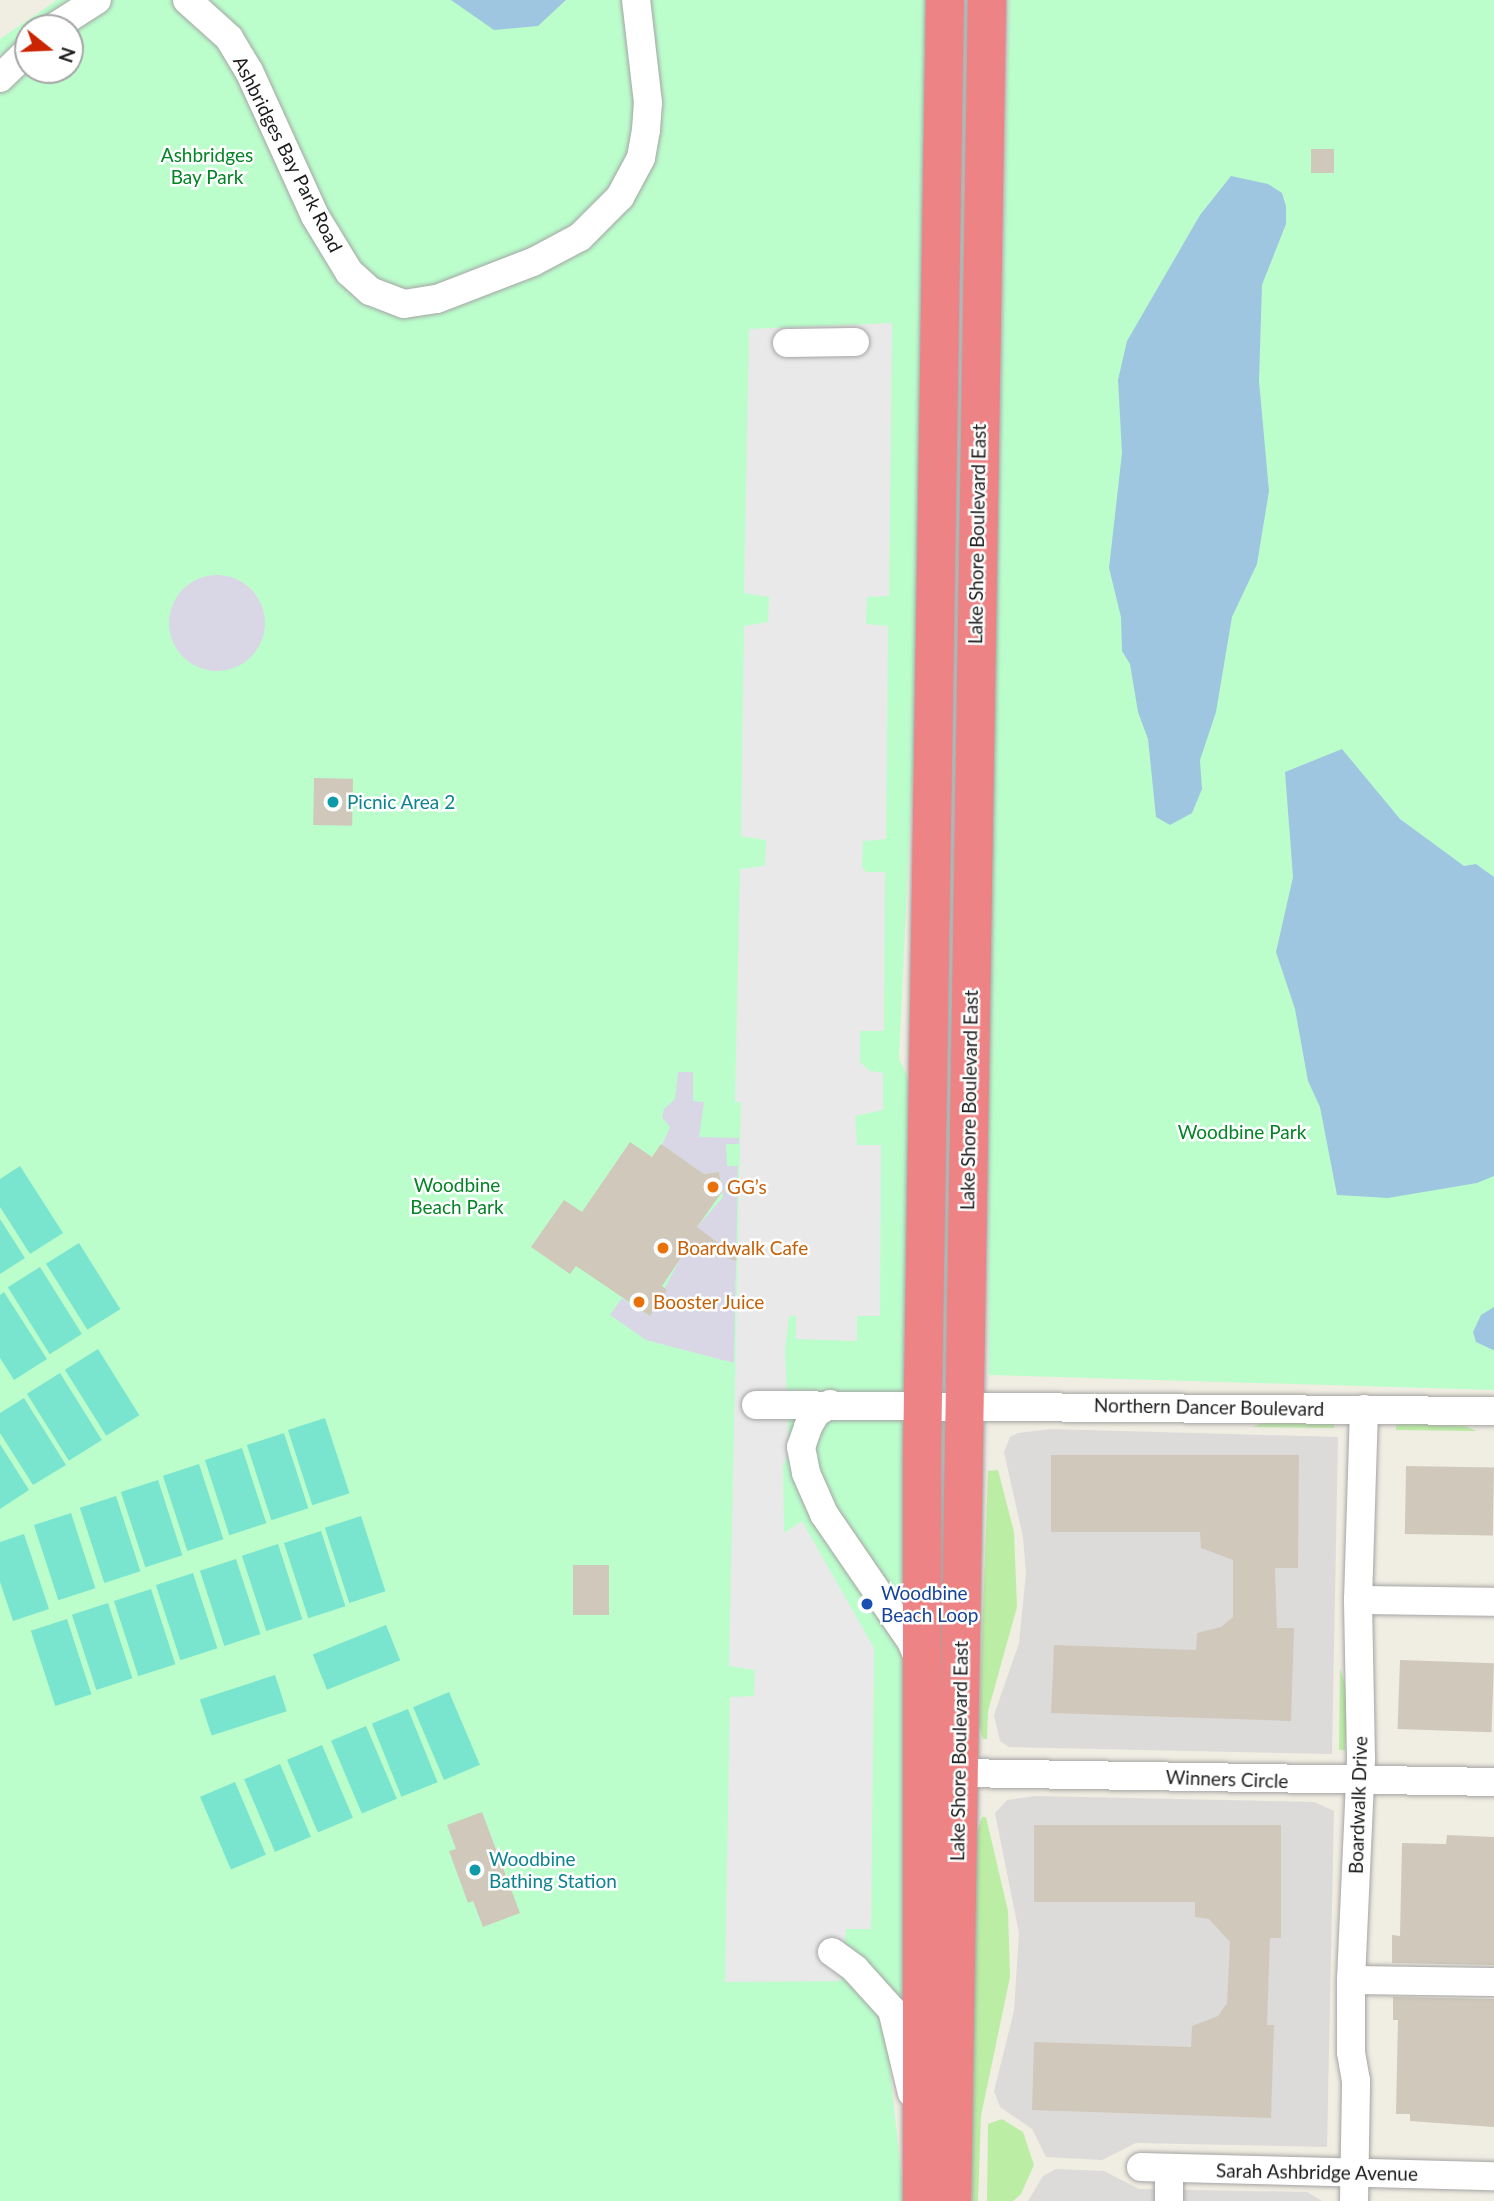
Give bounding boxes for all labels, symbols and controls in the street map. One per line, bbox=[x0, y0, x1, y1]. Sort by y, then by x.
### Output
north arrow bbox=[14, 14, 84, 84]
text: N bbox=[54, 45, 81, 66]
street label: Ashbridges Bay Park Road bbox=[228, 52, 348, 256]
park label: Ashbridges Bay Park bbox=[161, 144, 253, 188]
street label: Lake Shore Boulevard East bbox=[964, 424, 990, 644]
place label: Picnic Area 2 bbox=[347, 791, 456, 813]
marker: Picnic Area 2 bbox=[325, 794, 341, 810]
street label: Lake Shore Boulevard East bbox=[956, 990, 982, 1210]
park label: Woodbine Park bbox=[1178, 1121, 1306, 1143]
park label: Woodbine Beach Park bbox=[410, 1174, 504, 1218]
place label: GG’s bbox=[727, 1176, 767, 1198]
marker: GG’s bbox=[705, 1179, 721, 1195]
place label: Boardwalk Cafe bbox=[677, 1237, 808, 1259]
marker: Boardwalk Cafe bbox=[655, 1240, 671, 1256]
place label: Booster Juice bbox=[653, 1291, 765, 1313]
marker: Booster Juice bbox=[631, 1294, 647, 1310]
street label: Northern Dancer Boulevard bbox=[1093, 1394, 1325, 1420]
place label: Woodbine Beach Loop bbox=[881, 1582, 978, 1626]
marker: Woodbine Beach Loop bbox=[859, 1596, 875, 1612]
street label: Lake Shore Boulevard East bbox=[946, 1641, 972, 1861]
street label: Boardwalk Drive bbox=[1344, 1736, 1372, 1874]
street label: Winners Circle bbox=[1165, 1765, 1289, 1793]
place label: Woodbine Bathing Station bbox=[489, 1848, 617, 1892]
marker: Woodbine Bathing Station bbox=[467, 1862, 483, 1878]
street label: Sarah Ashbridge Avenue bbox=[1215, 2159, 1419, 2185]

